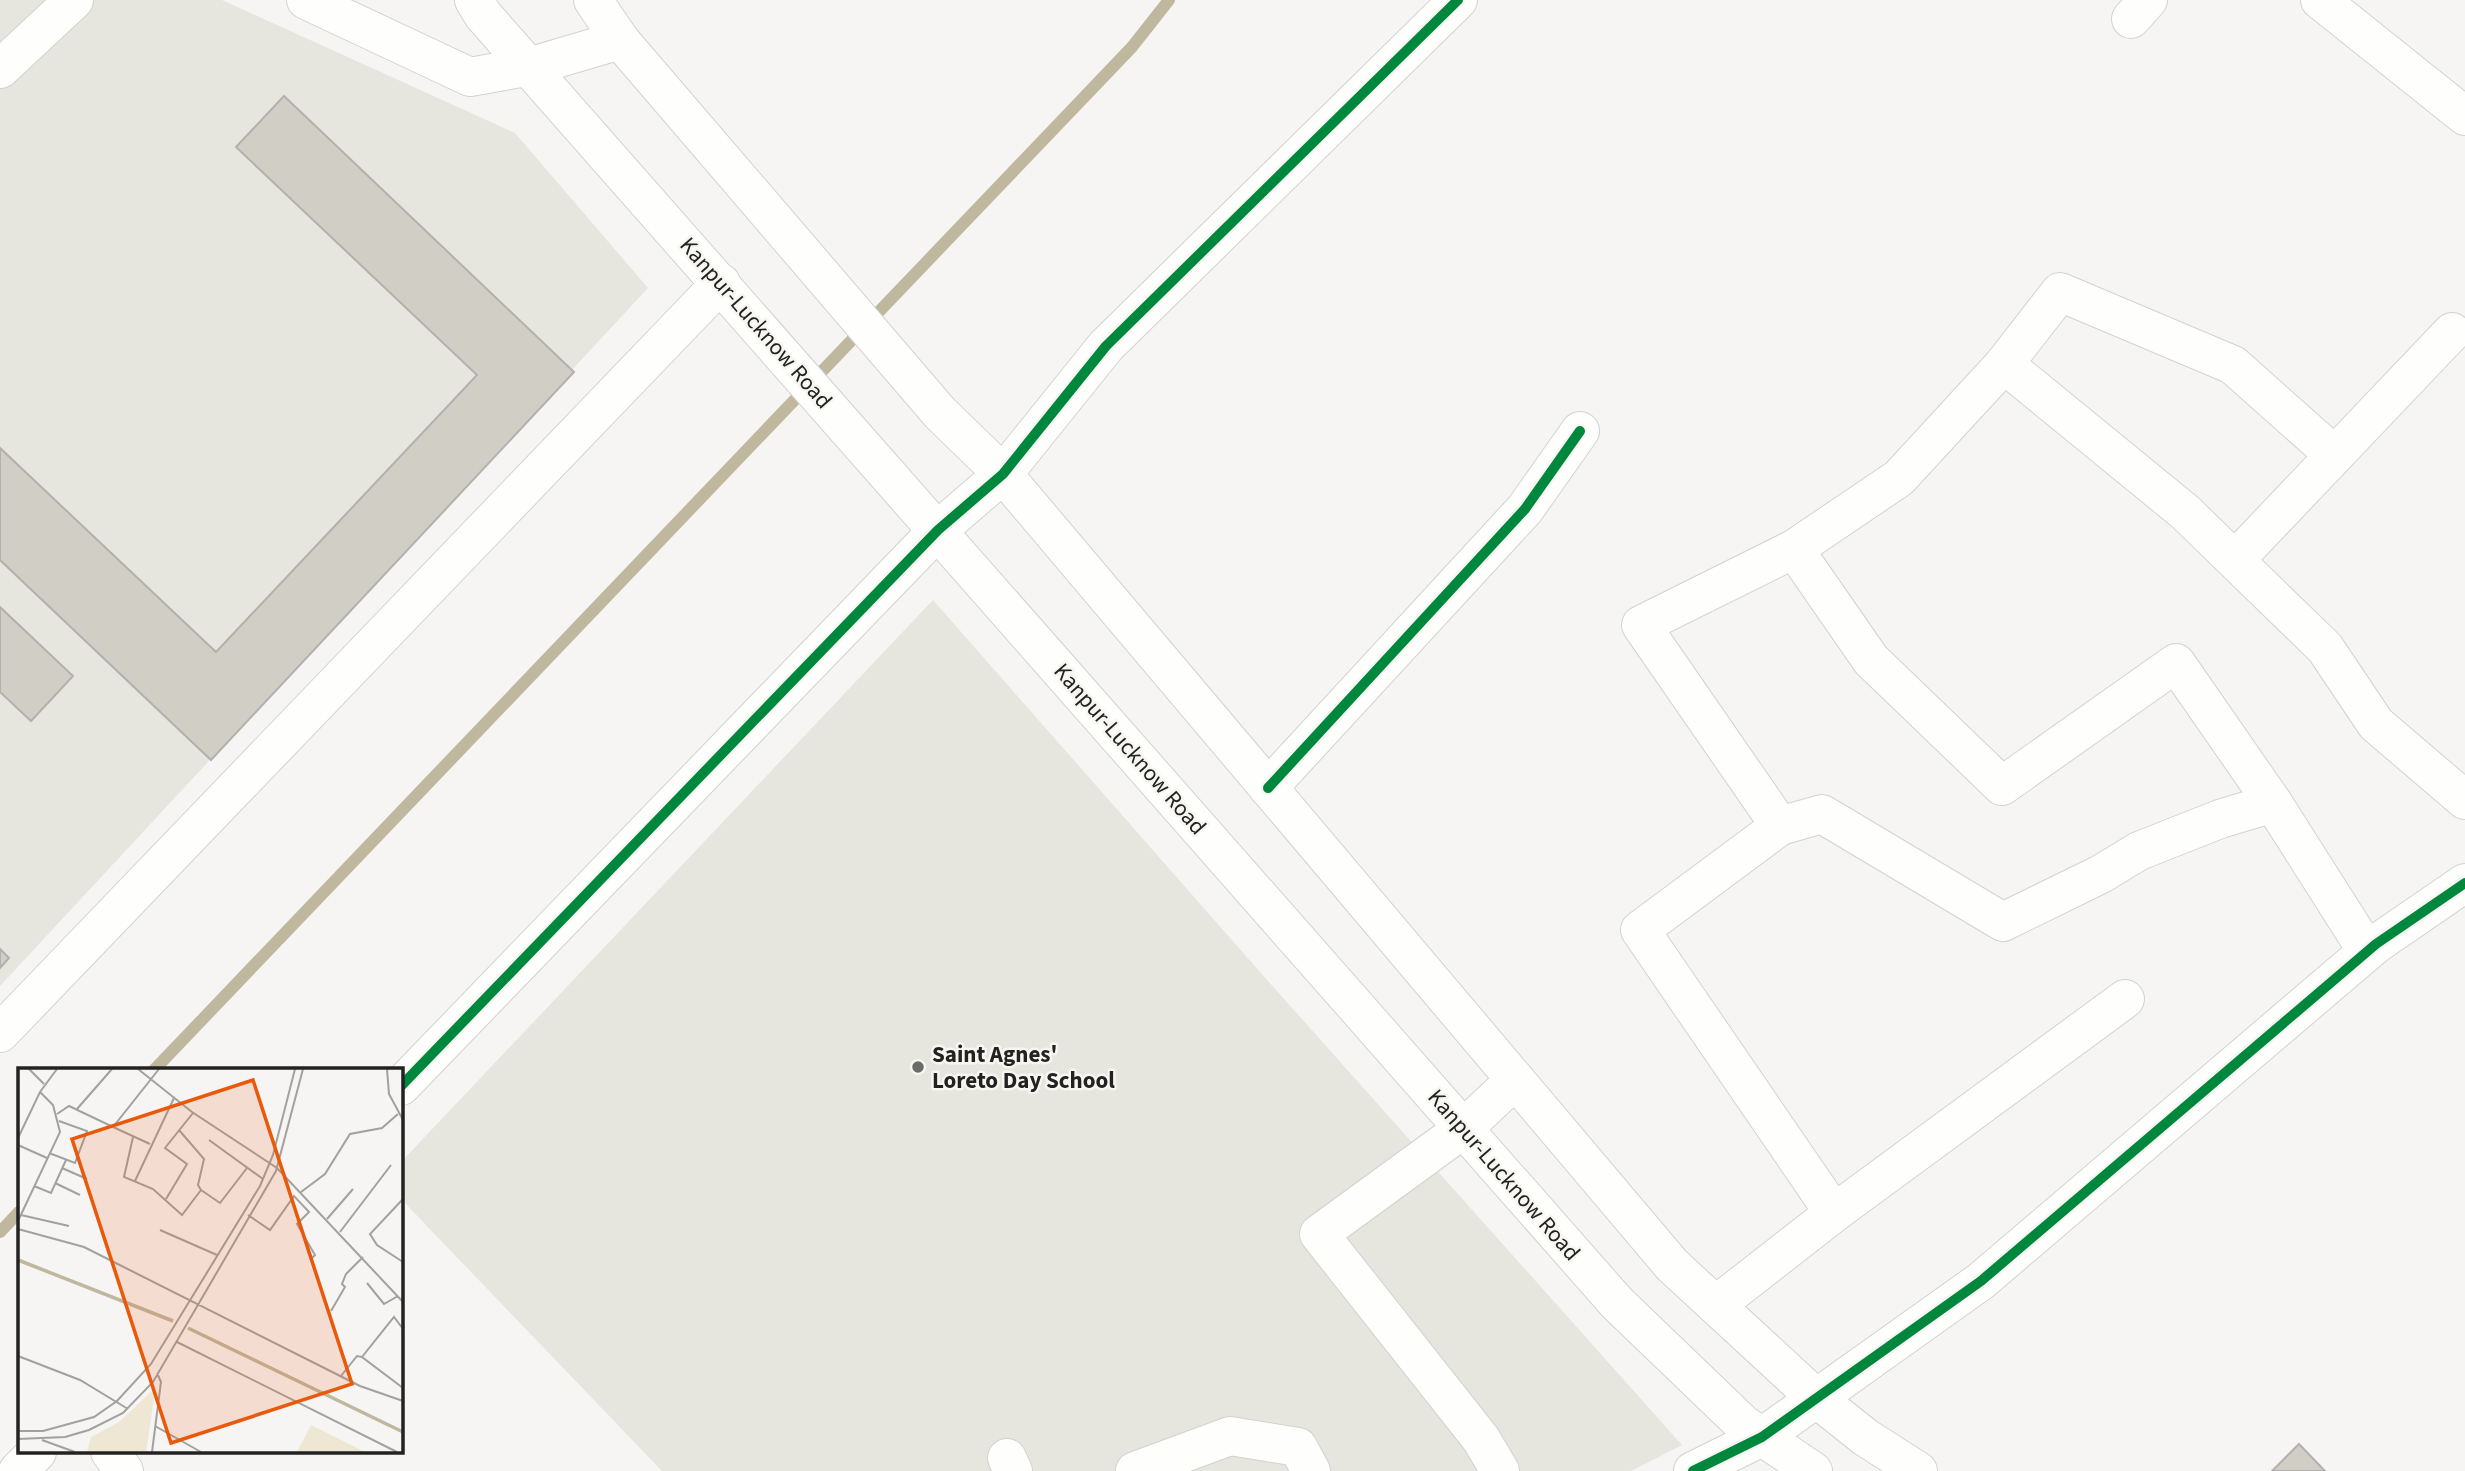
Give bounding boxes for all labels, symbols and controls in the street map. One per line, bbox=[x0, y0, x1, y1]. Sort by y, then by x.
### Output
street label: Kanpur-Lucknow Road bbox=[672, 230, 840, 416]
street label: Kanpur-Lucknow Road bbox=[1046, 656, 1214, 842]
place label: Saint Agnes' Loreto Day School bbox=[932, 1038, 1115, 1097]
marker: Saint Agnes' Loreto Day School bbox=[910, 1059, 926, 1075]
inset map bbox=[18, 1068, 402, 1454]
street label: Kanpur-Lucknow Road bbox=[1420, 1082, 1588, 1268]

